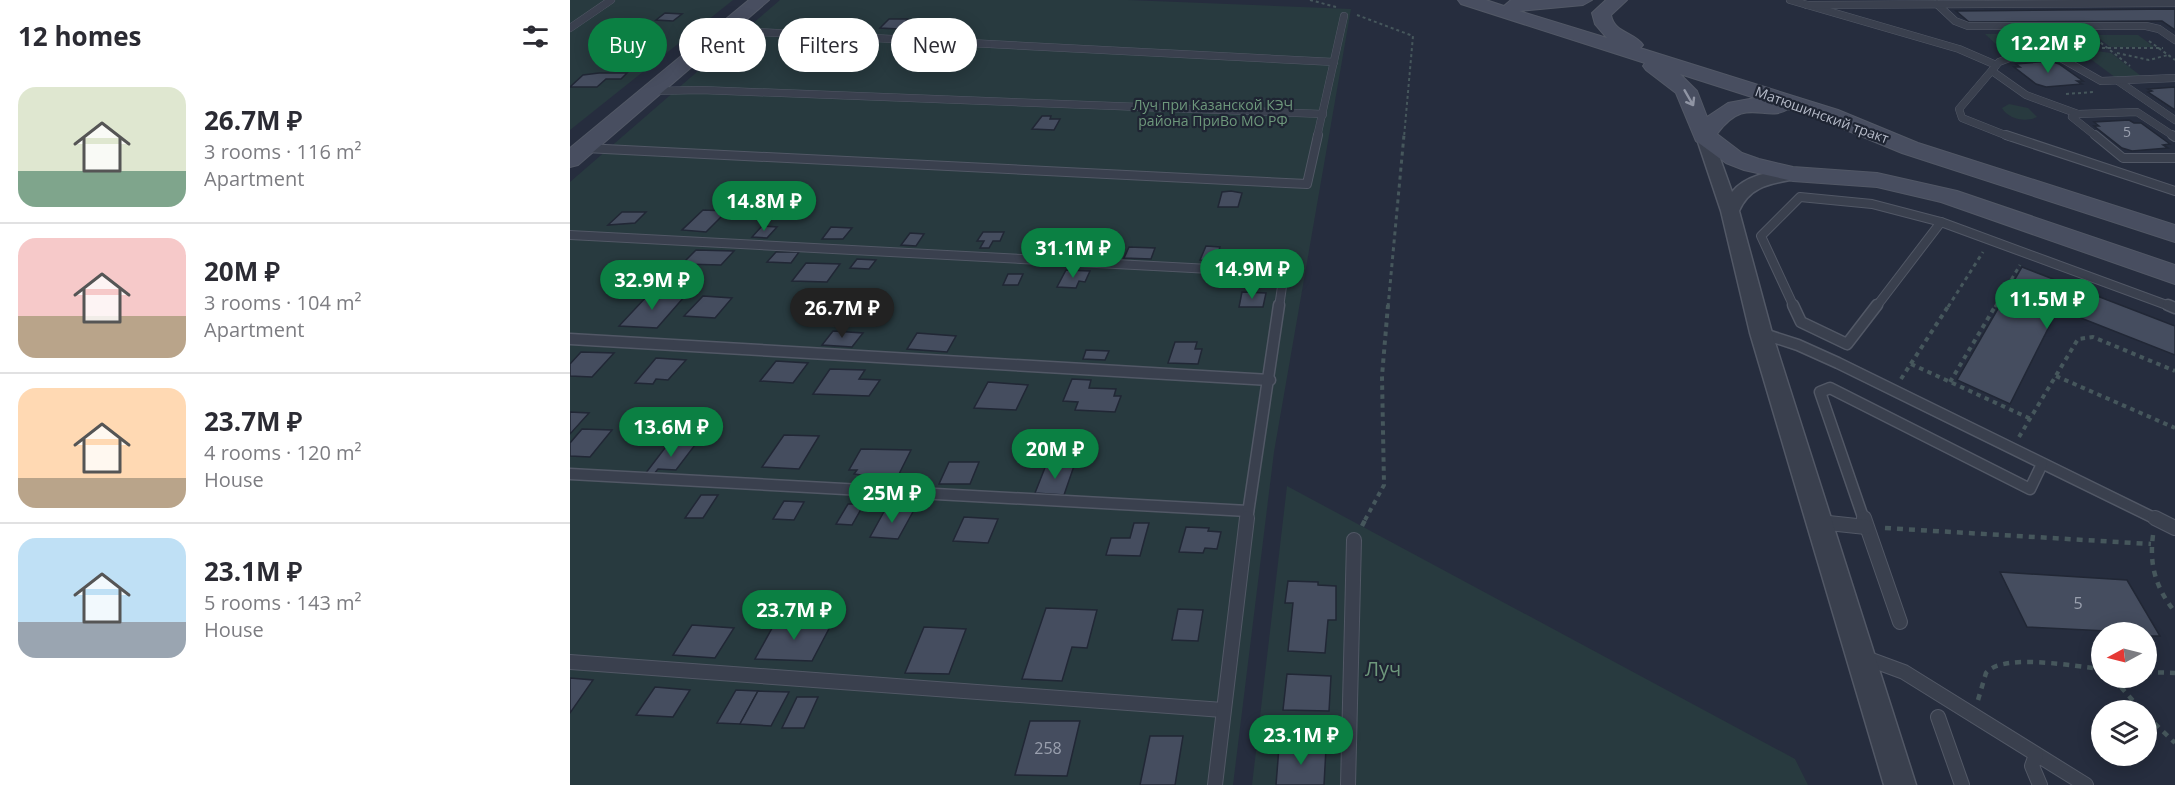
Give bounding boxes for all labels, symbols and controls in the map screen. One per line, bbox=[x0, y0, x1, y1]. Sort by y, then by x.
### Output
text: 12 homes bbox=[18, 18, 142, 54]
chip: Buy bbox=[588, 18, 667, 72]
chip: Rent bbox=[679, 18, 766, 72]
chip: Filters bbox=[778, 18, 879, 72]
chip: New bbox=[891, 18, 977, 72]
icon: filters bbox=[519, 20, 552, 53]
pin: 12.2M ₽ bbox=[1993, 23, 2103, 74]
text: 12.2M ₽ bbox=[2010, 29, 2086, 56]
street label: Матюшинский тракт bbox=[1753, 82, 1892, 148]
one-way arrow bbox=[1683, 89, 1695, 106]
park label: Луч при Казанской КЭЧ района ПриВо МО РФ bbox=[1133, 95, 1293, 130]
text: 26.7M ₽ bbox=[204, 102, 302, 138]
icon: home bbox=[66, 111, 138, 183]
house number: 5 bbox=[2123, 122, 2131, 141]
text: 3 rooms · 116 m² bbox=[204, 138, 362, 165]
text: Apartment bbox=[204, 165, 304, 192]
pin: 14.8M ₽ bbox=[709, 181, 819, 232]
text: 14.8M ₽ bbox=[726, 187, 802, 214]
pin: 31.1M ₽ bbox=[1018, 228, 1128, 279]
text: 31.1M ₽ bbox=[1035, 234, 1111, 261]
pin: 14.9M ₽ bbox=[1197, 249, 1307, 300]
text: 20M ₽ bbox=[204, 253, 280, 289]
text: 14.9M ₽ bbox=[1214, 255, 1290, 282]
pin: 32.9M ₽ bbox=[597, 260, 707, 311]
icon: home bbox=[66, 262, 138, 334]
text: 32.9M ₽ bbox=[614, 266, 690, 293]
pin: 11.5M ₽ bbox=[1992, 279, 2102, 330]
text: 11.5M ₽ bbox=[2009, 285, 2085, 312]
pin: 26.7M ₽ bbox=[787, 288, 897, 339]
text: 3 rooms · 104 m² bbox=[204, 289, 362, 316]
text: 26.7M ₽ bbox=[804, 294, 880, 321]
text: Apartment bbox=[204, 316, 304, 343]
text: 23.7M ₽ bbox=[204, 403, 302, 439]
pin: 13.6M ₽ bbox=[616, 407, 726, 458]
icon: home bbox=[66, 412, 138, 484]
text: 13.6M ₽ bbox=[633, 413, 709, 440]
pin: 20M ₽ bbox=[1013, 429, 1097, 480]
text: 20M ₽ bbox=[1026, 435, 1084, 462]
text: 4 rooms · 120 m² bbox=[204, 439, 362, 466]
text: House bbox=[204, 466, 264, 493]
pin: 25M ₽ bbox=[850, 473, 934, 524]
text: 25M ₽ bbox=[863, 479, 921, 506]
text: 23.1M ₽ bbox=[204, 553, 302, 589]
icon: home bbox=[66, 562, 138, 634]
text: 5 rooms · 143 m² bbox=[204, 589, 362, 616]
pin: 23.7M ₽ bbox=[739, 590, 849, 641]
house number: 5 bbox=[2073, 592, 2083, 614]
text: 23.7M ₽ bbox=[756, 596, 832, 623]
text: House bbox=[204, 616, 264, 643]
north arrow bbox=[2091, 622, 2157, 688]
map controls bbox=[2091, 622, 2157, 766]
park label: Луч bbox=[1365, 655, 1401, 682]
button: layers bbox=[2091, 700, 2157, 766]
pin: 23.1M ₽ bbox=[1246, 715, 1356, 766]
text: 23.1M ₽ bbox=[1263, 721, 1339, 748]
house number: 258 bbox=[1034, 737, 1062, 759]

